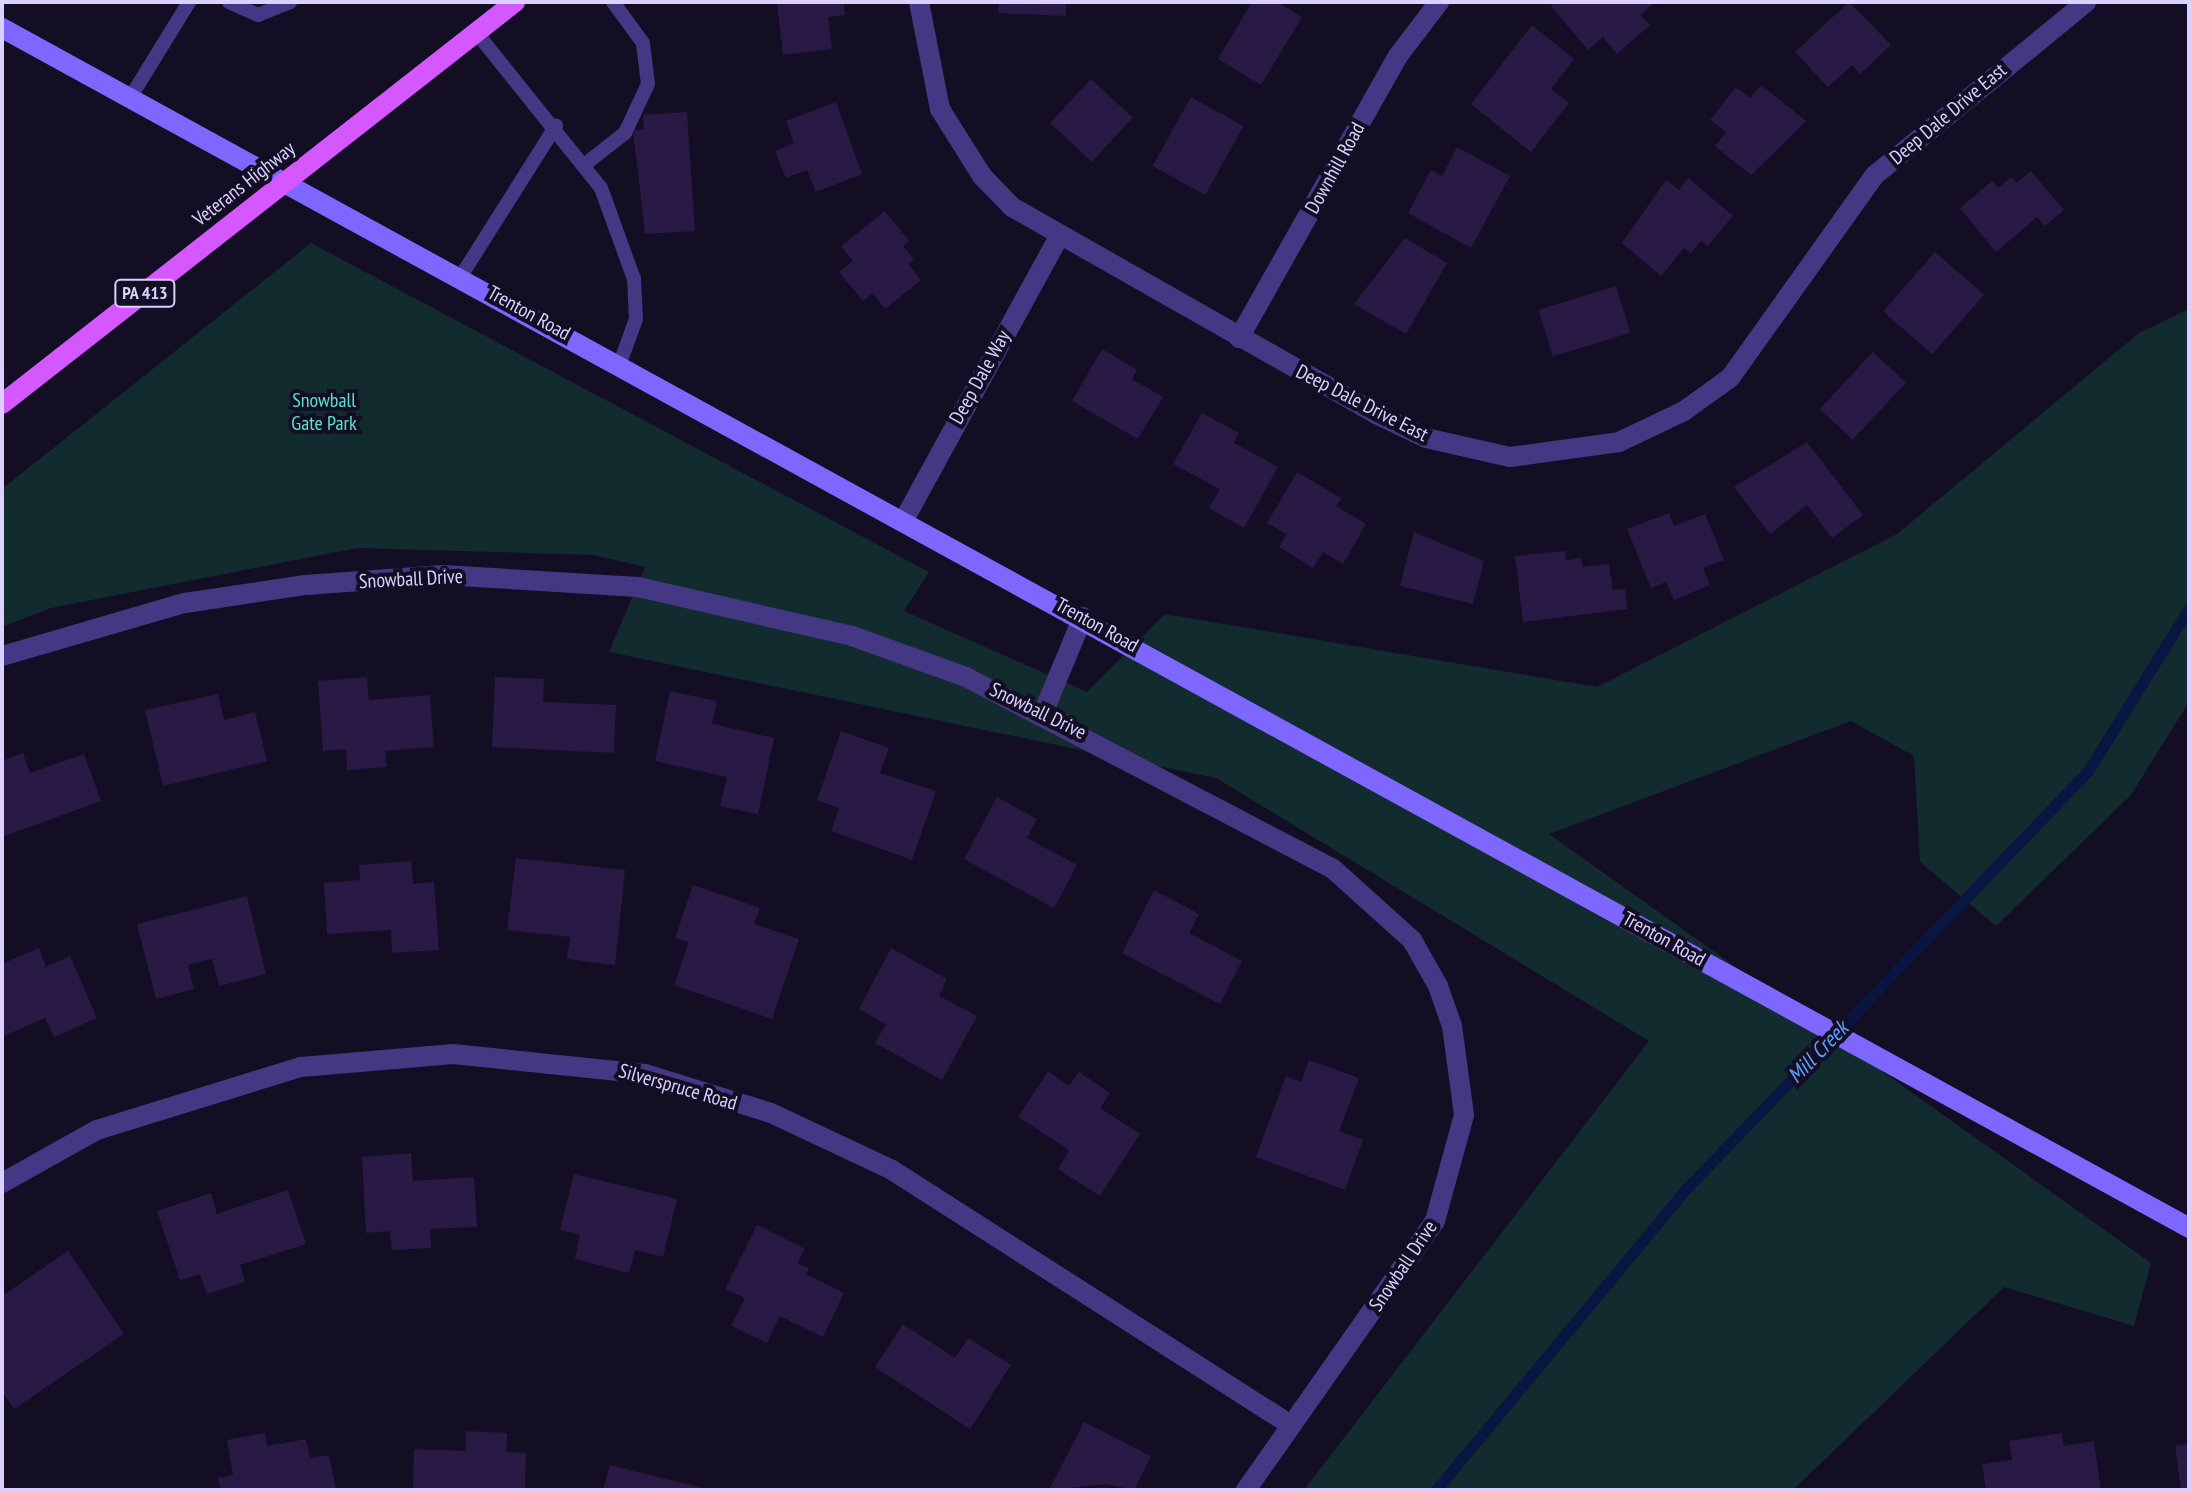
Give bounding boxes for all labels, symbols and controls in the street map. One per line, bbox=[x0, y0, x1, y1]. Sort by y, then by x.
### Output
street label: Deep Dale Drive East bbox=[1885, 58, 2011, 170]
street label: Downhill Road bbox=[1300, 118, 1370, 218]
street label: Veterans Highway bbox=[188, 137, 300, 231]
road number: PA 413 bbox=[113, 279, 177, 307]
street label: Trenton Road bbox=[483, 280, 575, 346]
street label: Deep Dale Way bbox=[944, 326, 1016, 428]
street label: Deep Dale Drive East bbox=[1292, 359, 1432, 447]
park label: Snowball Gate Park bbox=[291, 388, 357, 435]
street label: Snowball Drive bbox=[358, 564, 464, 594]
street label: Trenton Road bbox=[1051, 592, 1143, 658]
street label: Snowball Drive bbox=[986, 677, 1090, 745]
street label: Trenton Road bbox=[1618, 906, 1710, 972]
water label: Mill Creek bbox=[1782, 1015, 1854, 1089]
street label: Silverspruce Road bbox=[616, 1059, 740, 1115]
street label: Snowball Drive bbox=[1364, 1216, 1442, 1316]

